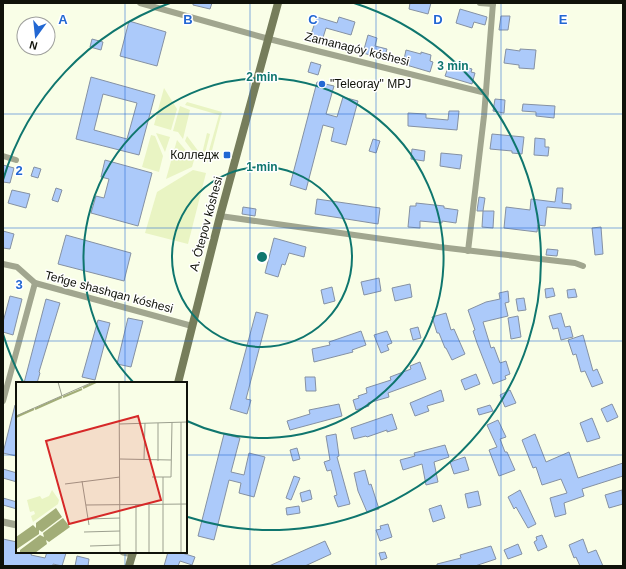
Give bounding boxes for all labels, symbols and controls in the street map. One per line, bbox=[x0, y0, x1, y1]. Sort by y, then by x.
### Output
text: A bbox=[58, 12, 68, 27]
text: B bbox=[183, 12, 193, 27]
text: C bbox=[308, 12, 318, 27]
text: D bbox=[433, 12, 443, 27]
text: E bbox=[559, 12, 568, 27]
north arrow bbox=[16, 16, 56, 56]
street label: Zamanagóy kóshesi bbox=[303, 29, 411, 69]
text: N bbox=[28, 39, 39, 52]
text: 3 min bbox=[437, 59, 469, 73]
text: 2 min bbox=[246, 70, 278, 84]
place label: "Teleoray" MPJ bbox=[330, 77, 411, 91]
marker: "Teleoray" MPJ bbox=[317, 79, 327, 89]
place label: Колледж bbox=[170, 148, 219, 162]
marker: Колледж bbox=[222, 150, 232, 160]
text: 1 min bbox=[246, 160, 278, 174]
text: 2 bbox=[15, 163, 23, 178]
street label: A. Ótepov kóshesi bbox=[186, 175, 225, 273]
centre of rings bbox=[255, 250, 269, 264]
street label: Teńge shashqan kóshesi bbox=[43, 268, 175, 316]
text: 3 bbox=[15, 277, 23, 292]
inset map bbox=[16, 382, 187, 553]

